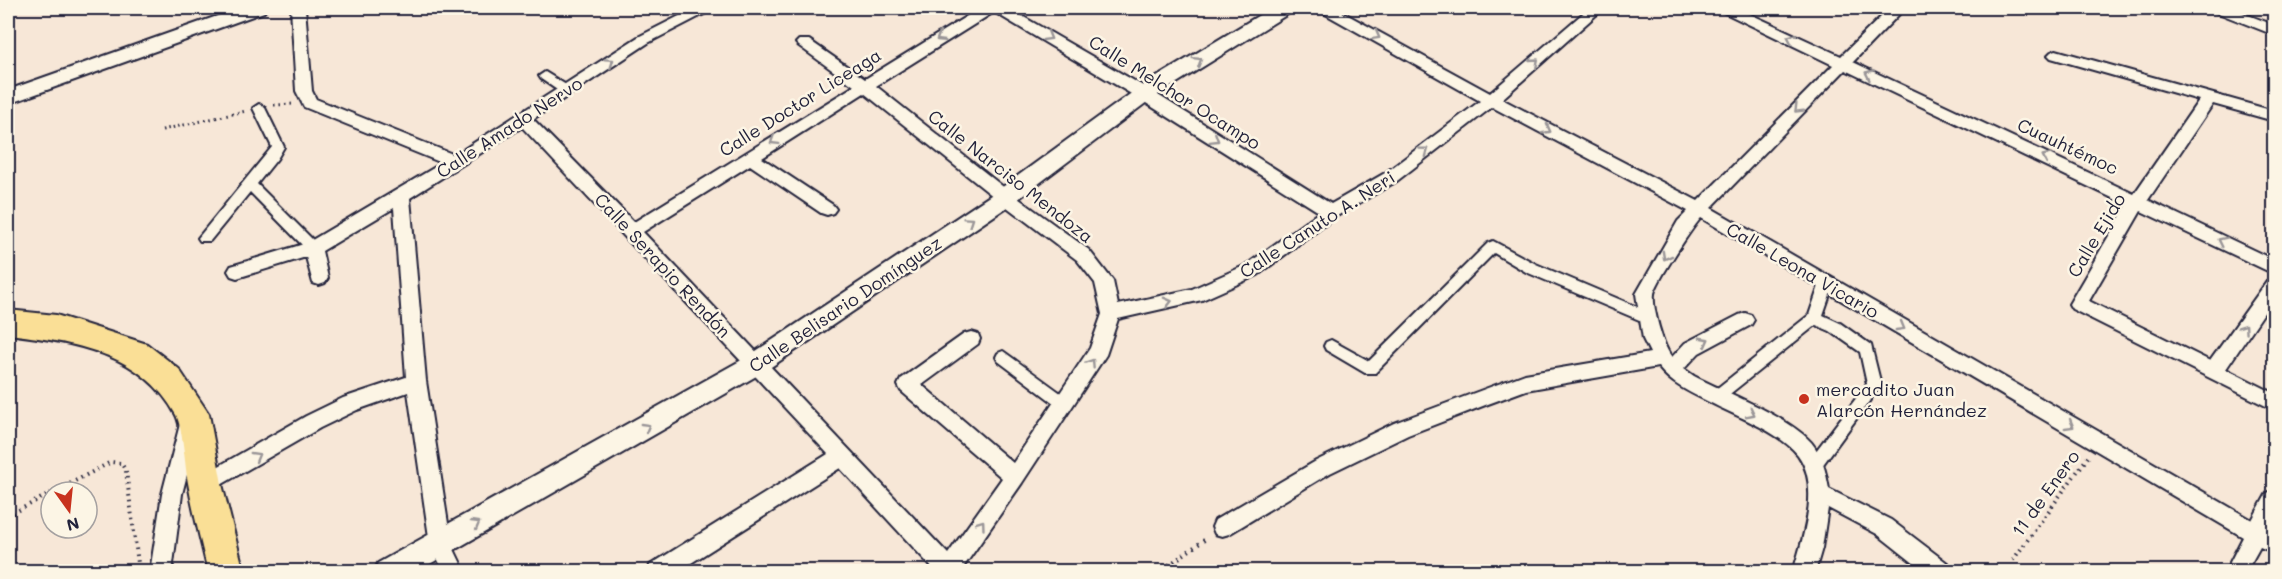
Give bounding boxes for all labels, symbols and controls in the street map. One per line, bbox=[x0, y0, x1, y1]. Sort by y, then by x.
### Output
street label: Calle Melchor Ocampo bbox=[1085, 29, 1266, 155]
one-way arrow bbox=[1370, 29, 1380, 40]
one-way arrow bbox=[1042, 30, 1053, 42]
one-way arrow bbox=[936, 31, 946, 43]
one-way arrow bbox=[1787, 33, 1798, 45]
street label: Calle Doctor Liceaga bbox=[715, 42, 885, 162]
one-way arrow bbox=[1192, 56, 1202, 68]
one-way arrow bbox=[603, 58, 614, 69]
one-way arrow bbox=[1528, 58, 1539, 69]
one-way arrow bbox=[1865, 70, 1876, 82]
street label: Calle Amado Nervo bbox=[431, 71, 587, 183]
one-way arrow bbox=[1795, 102, 1806, 113]
street label: Calle Narciso Mendoza bbox=[923, 104, 1099, 248]
street label: Cuauhtémoc bbox=[2014, 112, 2122, 180]
one-way arrow bbox=[1541, 123, 1552, 134]
one-way arrow bbox=[1208, 132, 1219, 143]
one-way arrow bbox=[770, 133, 780, 145]
one-way arrow bbox=[1418, 147, 1429, 158]
one-way arrow bbox=[2041, 153, 2052, 165]
street label: Calle Canuto A. Neri bbox=[1235, 165, 1399, 283]
street label: Calle Serapio Rendón bbox=[590, 188, 736, 342]
street label: Calle Ejido bbox=[2062, 188, 2131, 281]
one-way arrow bbox=[963, 217, 974, 228]
street label: Calle Leona Vicario bbox=[1722, 217, 1884, 324]
street label: Calle Belisario Domínguez bbox=[744, 230, 946, 378]
one-way arrow bbox=[2217, 237, 2228, 249]
one-way arrow bbox=[1662, 250, 1673, 261]
one-way arrow bbox=[1163, 297, 1173, 310]
one-way arrow bbox=[1895, 319, 1905, 331]
one-way arrow bbox=[2237, 324, 2248, 335]
one-way arrow bbox=[1699, 337, 1709, 348]
one-way arrow bbox=[1084, 359, 1095, 370]
place label: mercadito Juan Alarcón Hernández bbox=[1816, 377, 1987, 422]
marker: mercadito Juan Alarcón Hernández bbox=[1797, 392, 1811, 406]
one-way arrow bbox=[1744, 406, 1755, 418]
one-way arrow bbox=[2064, 417, 2074, 429]
one-way arrow bbox=[639, 423, 650, 434]
street label: 11 de Enero bbox=[2006, 445, 2085, 541]
one-way arrow bbox=[250, 451, 260, 463]
north arrow bbox=[39, 480, 99, 540]
text: N bbox=[64, 513, 82, 537]
one-way arrow bbox=[470, 520, 481, 531]
one-way arrow bbox=[974, 520, 985, 531]

